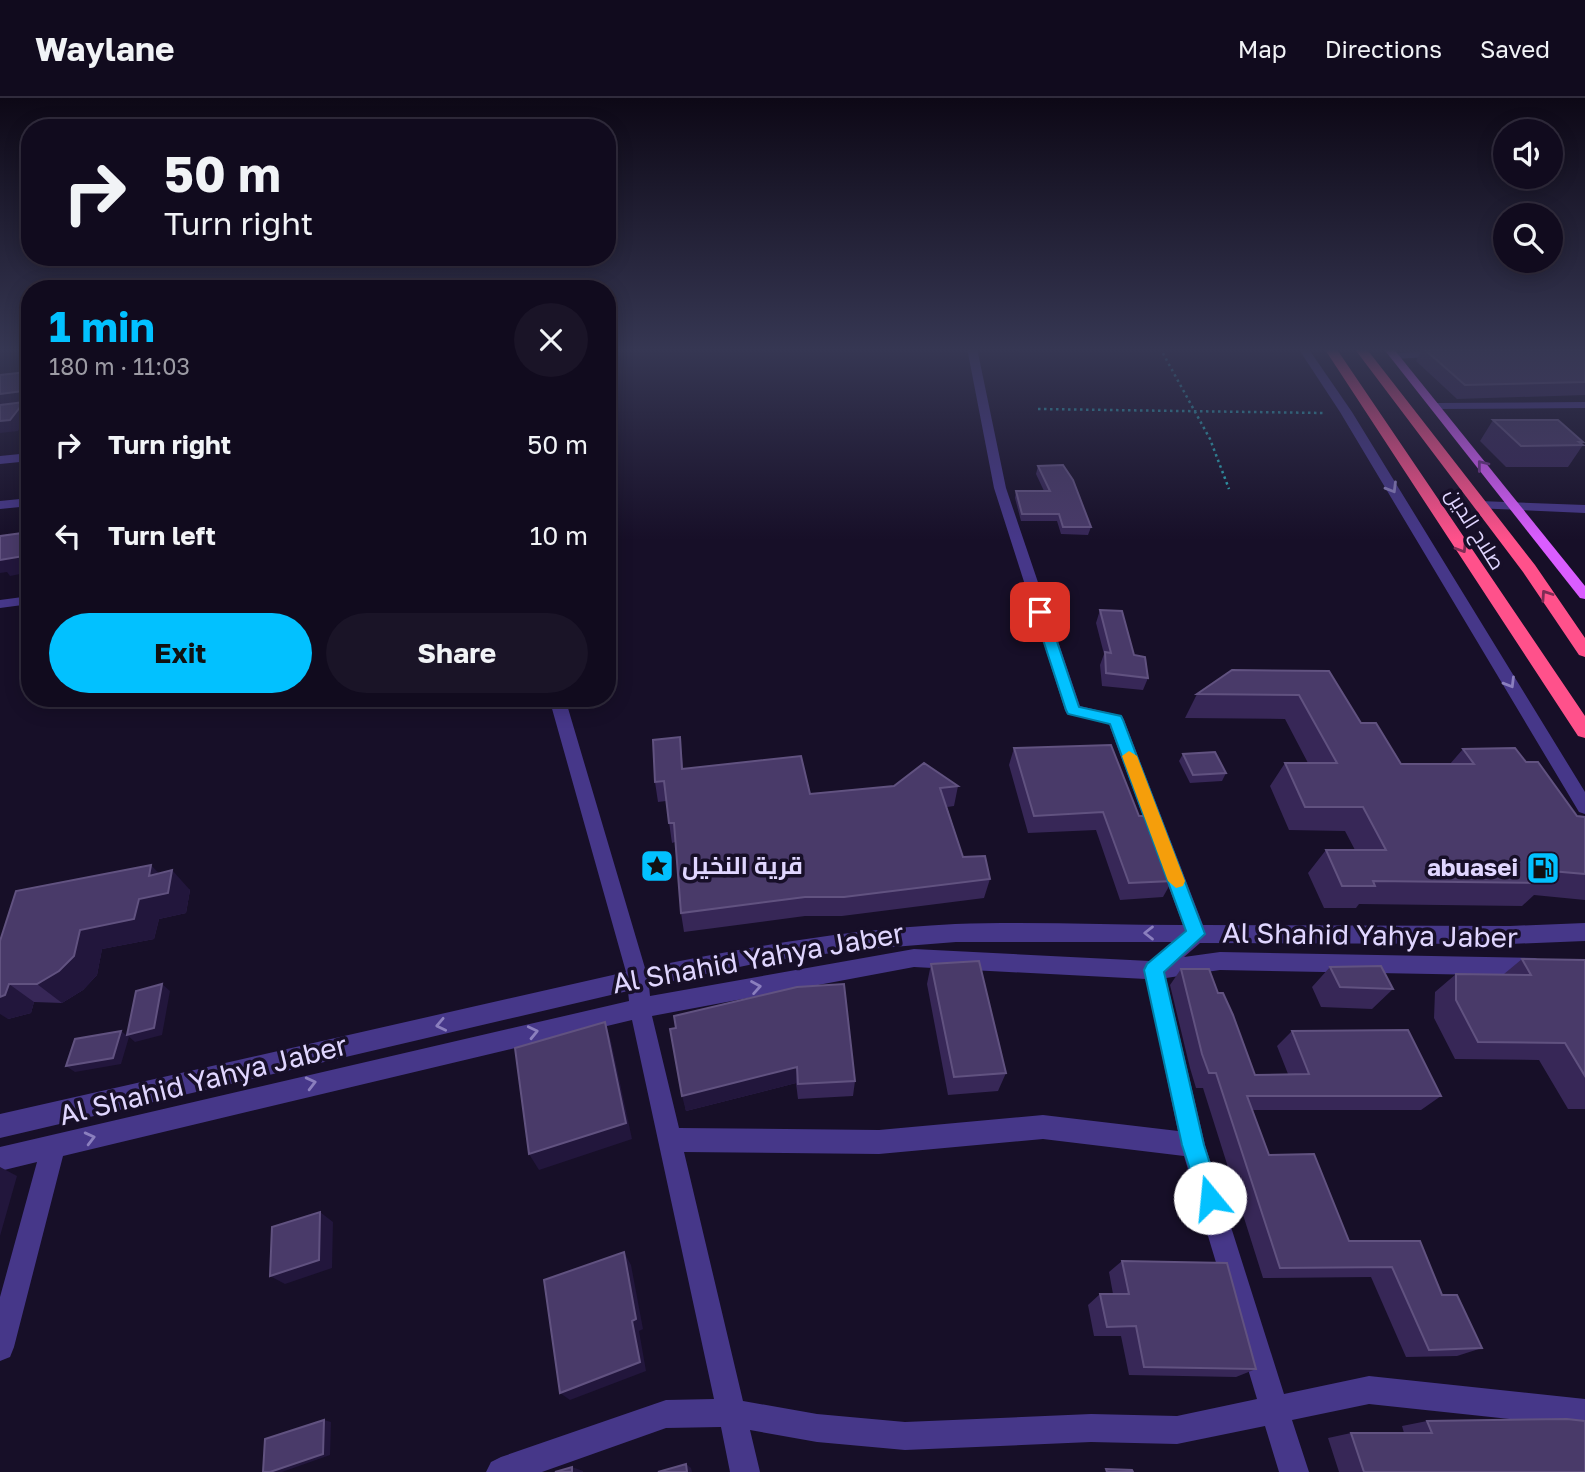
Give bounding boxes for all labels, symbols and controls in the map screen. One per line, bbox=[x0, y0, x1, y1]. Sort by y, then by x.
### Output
text: Waylane bbox=[35, 29, 174, 68]
text: Map bbox=[1238, 34, 1287, 63]
text: Directions bbox=[1325, 34, 1442, 63]
text: Saved bbox=[1480, 34, 1550, 63]
map controls bbox=[1493, 119, 1563, 273]
button: sound bbox=[1493, 119, 1563, 189]
text: 50 m bbox=[164, 144, 281, 203]
icon: right bbox=[49, 147, 140, 238]
button: search bbox=[1493, 203, 1563, 273]
text: Turn right bbox=[164, 204, 313, 242]
text: 1 min bbox=[49, 301, 155, 351]
button: close bbox=[514, 303, 588, 377]
text: 180 m · 11:03 bbox=[49, 352, 190, 380]
icon: right bbox=[49, 426, 87, 464]
text: Turn right bbox=[108, 429, 231, 460]
text: 50 m bbox=[527, 429, 588, 460]
one-way arrow bbox=[1477, 460, 1490, 472]
one-way arrow bbox=[1384, 481, 1397, 494]
street label: صلاح الدين bbox=[1439, 483, 1511, 575]
icon: left bbox=[49, 517, 87, 555]
text: Turn left bbox=[108, 520, 216, 551]
text: 10 m bbox=[530, 520, 588, 551]
one-way arrow bbox=[1454, 540, 1467, 553]
pin bbox=[1010, 582, 1070, 642]
one-way arrow bbox=[1542, 590, 1555, 603]
icon: arrive bbox=[1021, 593, 1059, 631]
button: Exit bbox=[49, 613, 312, 693]
button: Share bbox=[326, 613, 588, 693]
one-way arrow bbox=[1502, 675, 1515, 688]
place icon: قرية النخيل bbox=[638, 847, 676, 885]
fuel station icon: abuasei bbox=[1524, 849, 1562, 887]
place label: قرية النخيل bbox=[682, 850, 803, 880]
place label: abuasei bbox=[1427, 852, 1518, 881]
street label: Al Shahid Yahya Jaber bbox=[1222, 915, 1518, 954]
street label: Al Shahid Yahya Jaber bbox=[609, 916, 906, 999]
one-way arrow bbox=[1144, 925, 1154, 941]
one-way arrow bbox=[750, 980, 762, 995]
one-way arrow bbox=[435, 1016, 447, 1031]
one-way arrow bbox=[527, 1026, 539, 1041]
street label: Al Shahid Yahya Jaber bbox=[55, 1028, 350, 1131]
one-way arrow bbox=[305, 1077, 317, 1092]
one-way arrow bbox=[84, 1132, 96, 1146]
position arrow bbox=[1173, 1161, 1247, 1235]

